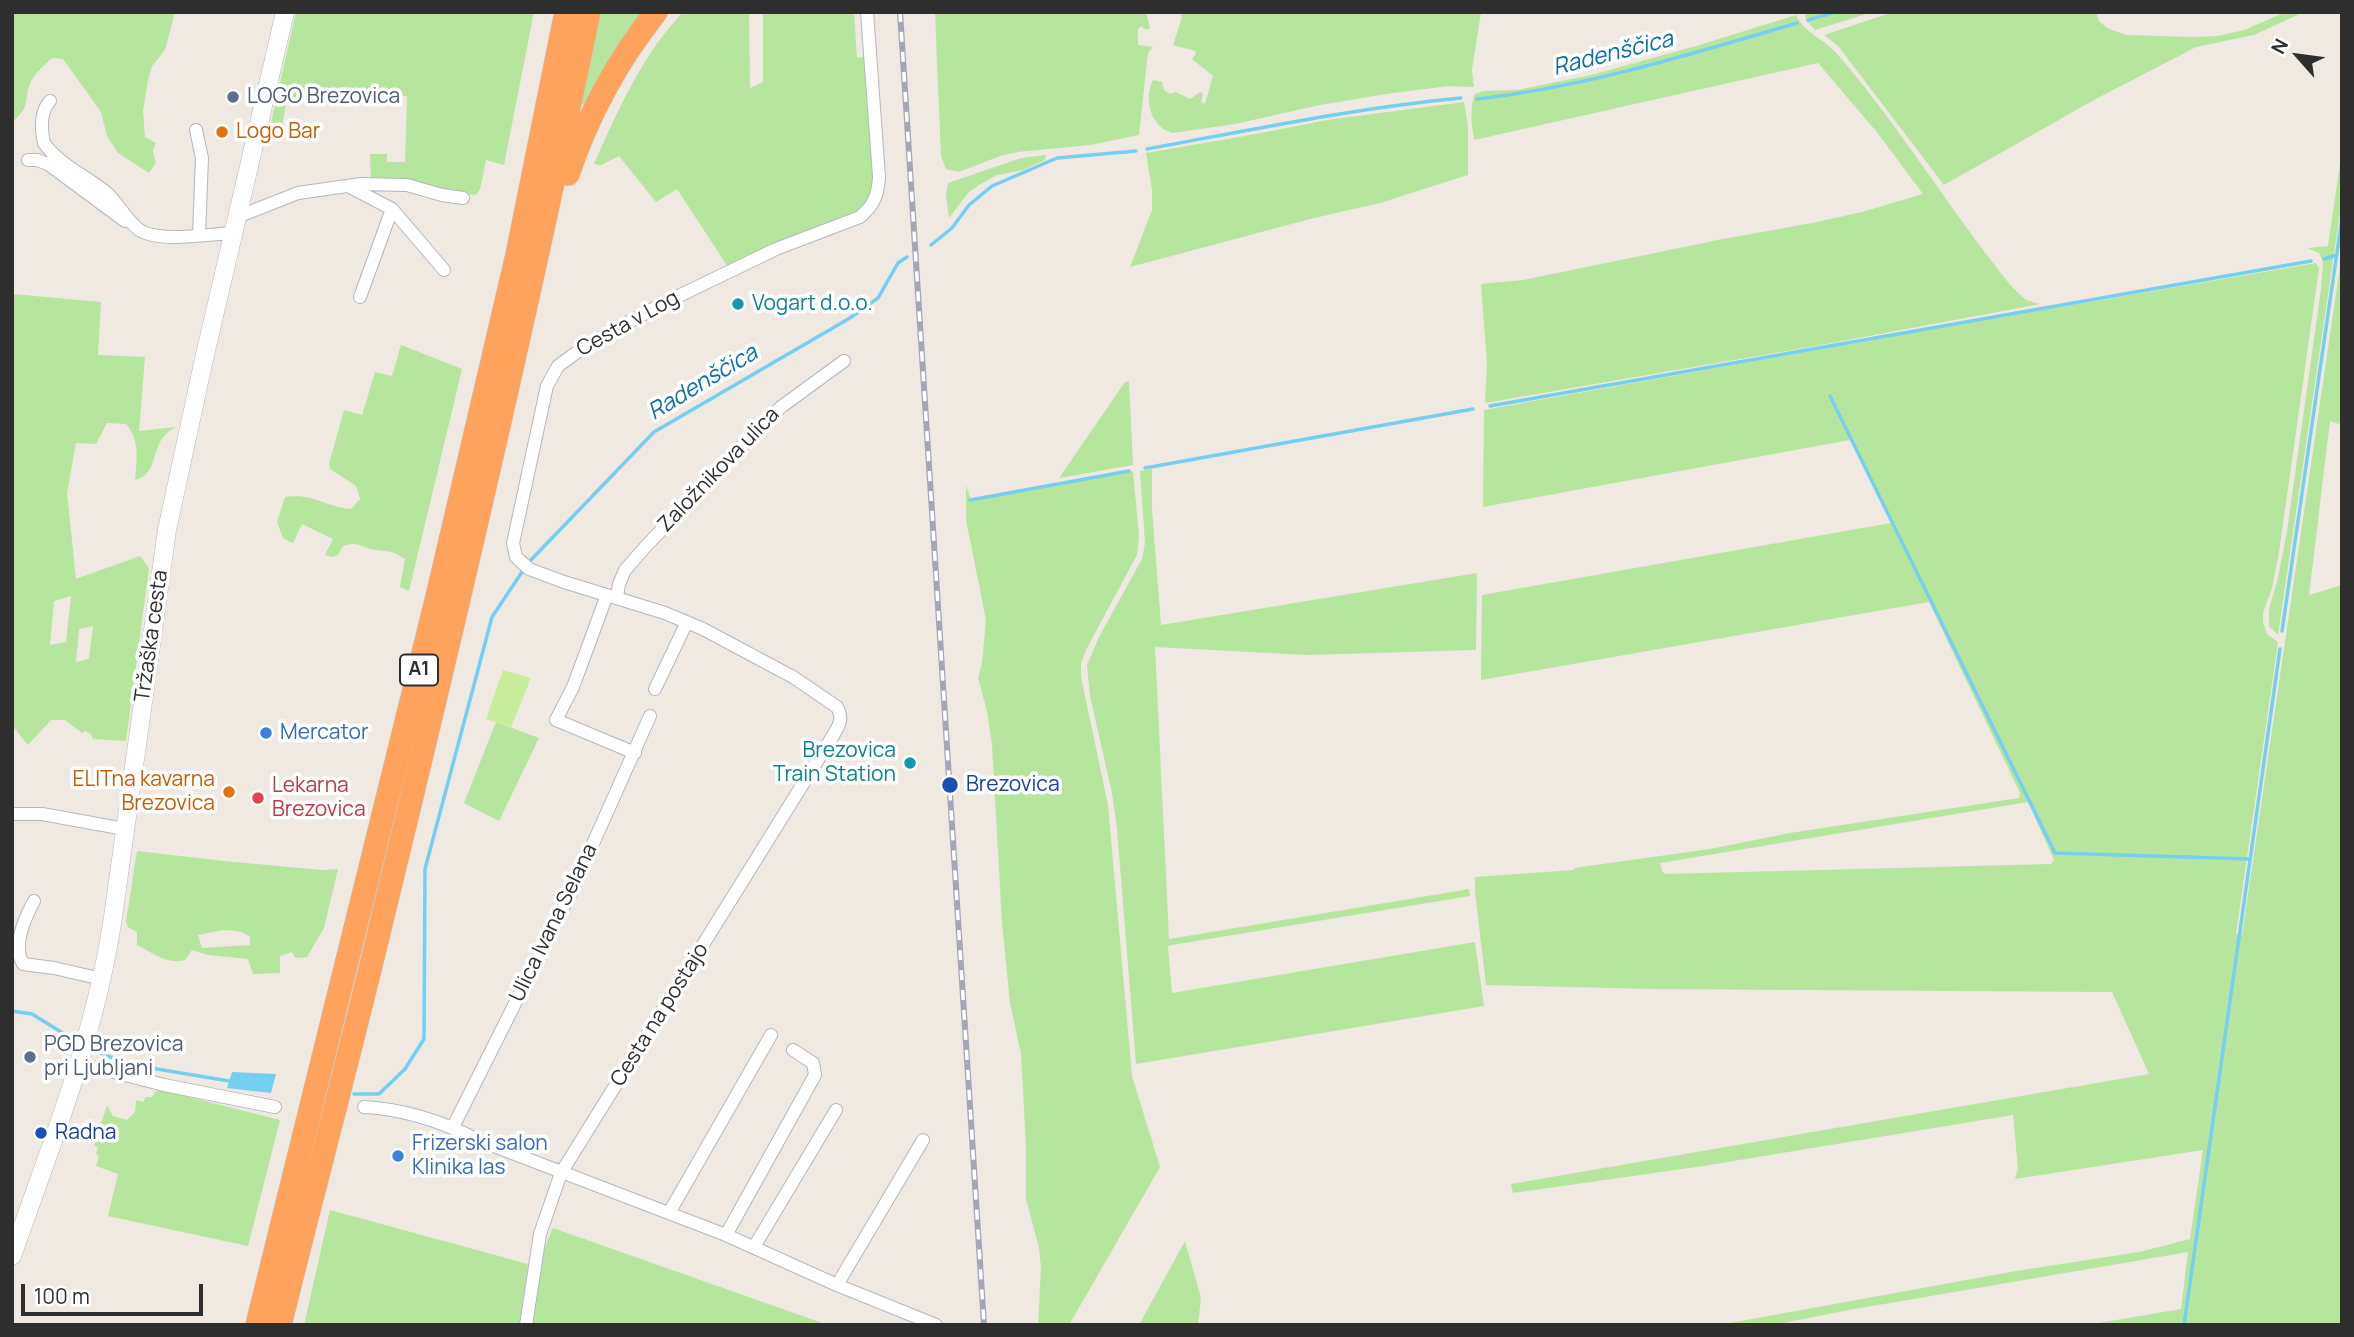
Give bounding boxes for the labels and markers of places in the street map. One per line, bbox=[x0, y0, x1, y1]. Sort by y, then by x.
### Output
place label: LOGO Brezovica bbox=[247, 84, 400, 110]
marker: LOGO Brezovica bbox=[225, 89, 241, 105]
place label: Logo Bar bbox=[236, 119, 320, 145]
marker: Logo Bar bbox=[214, 124, 230, 140]
place label: Vogart d.o.o. bbox=[752, 291, 873, 317]
marker: Vogart d.o.o. bbox=[730, 296, 746, 312]
place label: Mercator bbox=[280, 720, 368, 746]
marker: Mercator bbox=[258, 725, 274, 741]
place label: Brezovica Train Station bbox=[773, 738, 896, 788]
marker: Brezovica Train Station bbox=[902, 755, 918, 771]
place label: ELITna kavarna Brezovica bbox=[73, 767, 215, 817]
place label: Brezovica bbox=[966, 772, 1060, 798]
place label: Lekarna Brezovica bbox=[272, 773, 366, 823]
marker: Brezovica bbox=[940, 775, 960, 795]
marker: ELITna kavarna Brezovica bbox=[221, 784, 237, 800]
marker: Lekarna Brezovica bbox=[250, 790, 266, 806]
place label: PGD Brezovica pri Ljubljani bbox=[44, 1032, 183, 1082]
marker: PGD Brezovica pri Ljubljani bbox=[22, 1049, 38, 1065]
place label: Radna bbox=[55, 1120, 116, 1146]
marker: Radna bbox=[33, 1125, 49, 1141]
place label: Frizerski salon Klinika las bbox=[412, 1131, 548, 1181]
marker: Frizerski salon Klinika las bbox=[390, 1148, 406, 1164]

